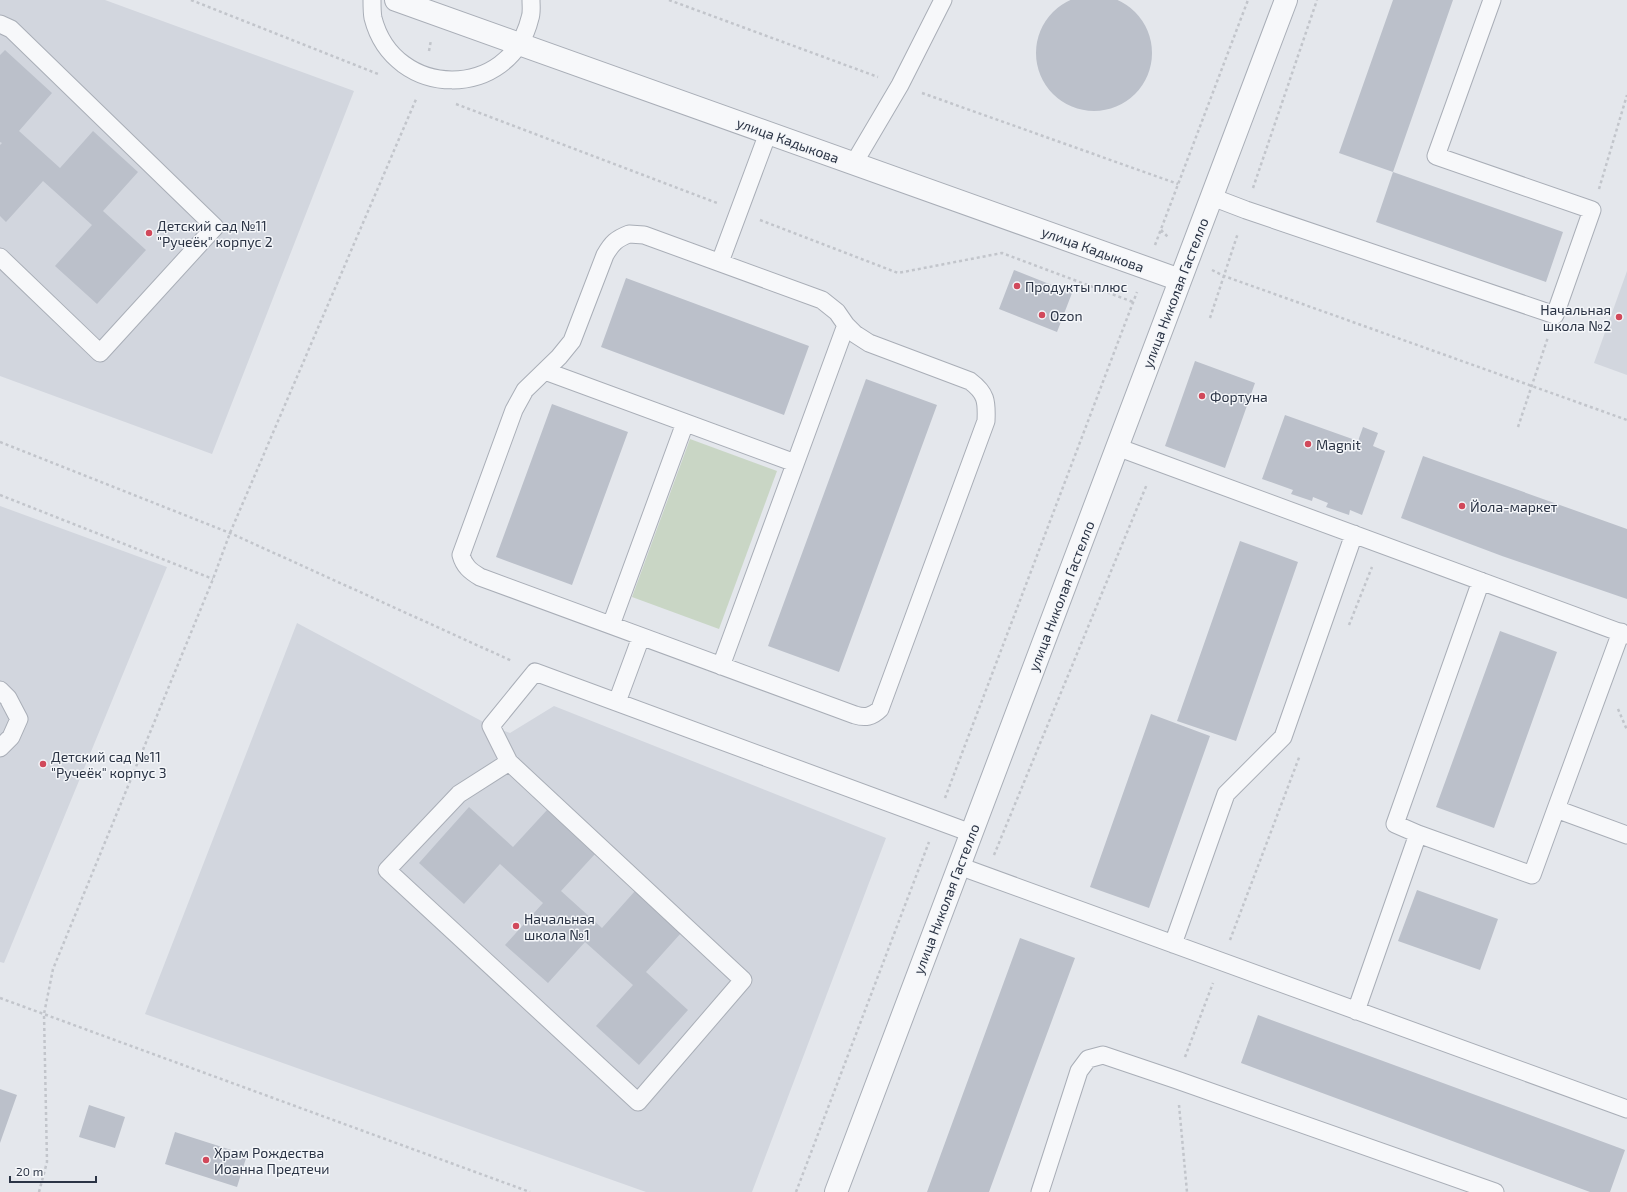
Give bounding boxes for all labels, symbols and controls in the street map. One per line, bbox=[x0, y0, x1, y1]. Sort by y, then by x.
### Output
street label: улица Кадыкова bbox=[735, 114, 841, 166]
street label: улица Николая Гастелло bbox=[1138, 215, 1212, 371]
place label: Детский сад №11 "Ручеёк" корпус 2 bbox=[157, 217, 273, 250]
street label: улица Кадыкова bbox=[1040, 223, 1146, 275]
marker: Детский сад №11 "Ручеёк" корпус 2 bbox=[144, 228, 154, 238]
place label: Продукты плюс bbox=[1025, 278, 1127, 295]
marker: Продукты плюс bbox=[1012, 281, 1022, 291]
place label: Начальная школа №2 bbox=[1540, 301, 1611, 334]
place label: Ozon bbox=[1050, 307, 1083, 324]
marker: Ozon bbox=[1037, 310, 1047, 320]
marker: Начальная школа №2 bbox=[1614, 312, 1624, 322]
place label: Фортуна bbox=[1210, 388, 1268, 405]
marker: Фортуна bbox=[1197, 391, 1207, 401]
place label: Magnit bbox=[1316, 436, 1361, 453]
marker: Magnit bbox=[1303, 439, 1313, 449]
place label: Йола-маркет bbox=[1470, 498, 1558, 515]
marker: Йола-маркет bbox=[1457, 501, 1467, 511]
street label: улица Николая Гастелло bbox=[1024, 518, 1098, 674]
place label: Детский сад №11 "Ручеёк" корпус 3 bbox=[51, 748, 166, 781]
marker: Детский сад №11 "Ручеёк" корпус 3 bbox=[38, 759, 48, 769]
street label: улица Николая Гастелло bbox=[909, 821, 983, 977]
place label: Начальная школа №1 bbox=[524, 910, 595, 943]
marker: Начальная школа №1 bbox=[511, 921, 521, 931]
place label: Храм Рождества Иоанна Предтечи bbox=[214, 1144, 330, 1177]
marker: Храм Рождества Иоанна Предтечи bbox=[201, 1155, 211, 1165]
scale bar bbox=[10, 1158, 96, 1184]
text: 20 m bbox=[16, 1164, 43, 1178]

